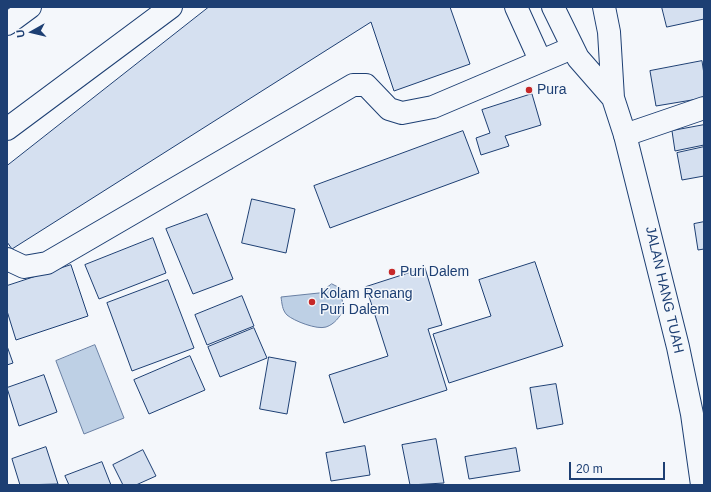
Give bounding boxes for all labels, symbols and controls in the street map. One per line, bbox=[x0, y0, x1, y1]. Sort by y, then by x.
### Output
north arrow bbox=[12, 12, 52, 52]
text: U bbox=[14, 29, 27, 38]
place label: Pura bbox=[537, 82, 567, 98]
marker: Pura bbox=[524, 85, 534, 95]
street label: JALAN HANG TUAH bbox=[641, 225, 687, 355]
place label: Puri Dalem bbox=[400, 264, 469, 280]
marker: Puri Dalem bbox=[387, 267, 397, 277]
place label: Kolam Renang Puri Dalem bbox=[320, 286, 413, 318]
marker: Kolam Renang Puri Dalem bbox=[307, 297, 317, 307]
scale bar bbox=[571, 454, 667, 480]
text: 20 m bbox=[576, 462, 603, 476]

